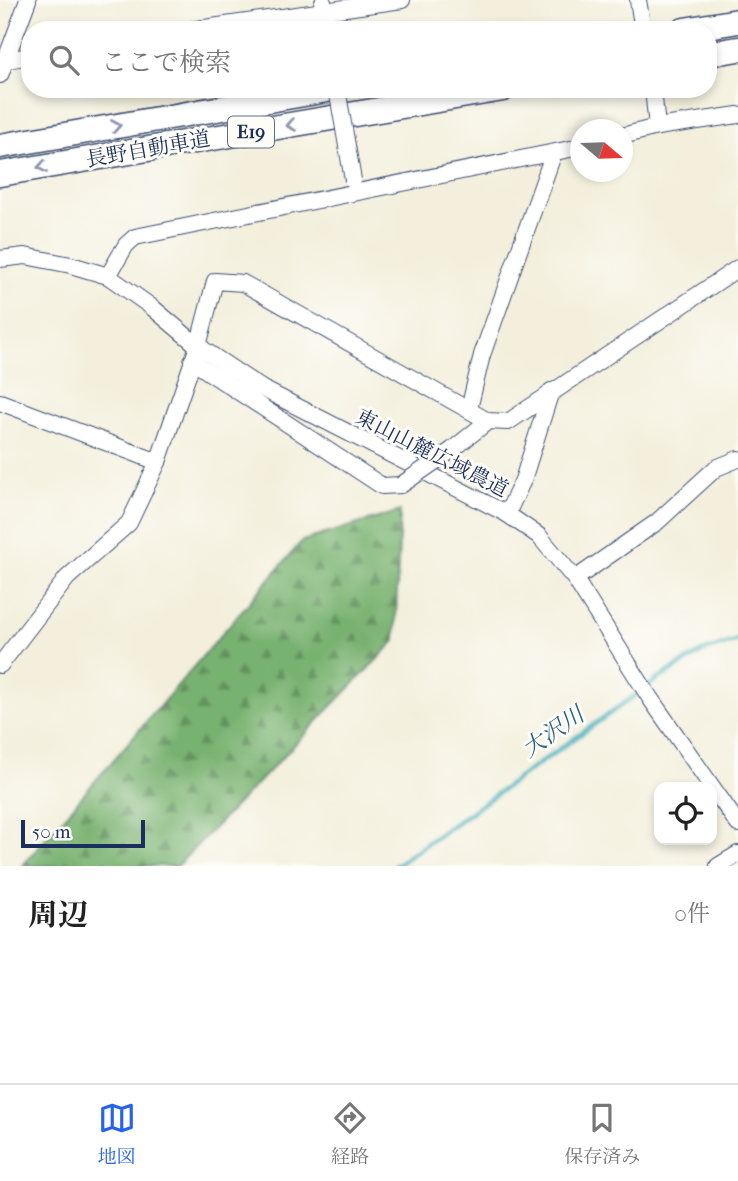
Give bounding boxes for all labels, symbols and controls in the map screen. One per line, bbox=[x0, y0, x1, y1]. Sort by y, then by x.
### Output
search box bbox=[21, 21, 717, 98]
icon: search bbox=[45, 41, 83, 79]
text: ここで検索 bbox=[101, 47, 231, 78]
road number: E19 bbox=[228, 116, 274, 148]
one-way arrow bbox=[285, 117, 297, 132]
one-way arrow bbox=[110, 119, 122, 134]
north arrow bbox=[570, 119, 633, 182]
street label: 長野自動車道 bbox=[84, 126, 212, 172]
one-way arrow bbox=[36, 159, 48, 174]
street label: 東山山麓広域農道 bbox=[352, 404, 512, 502]
water label: 大沢川 bbox=[517, 699, 591, 763]
map controls bbox=[654, 782, 717, 845]
button: locate bbox=[654, 782, 717, 845]
scale bar bbox=[21, 817, 145, 849]
text: 50 m bbox=[32, 821, 71, 843]
text: 周辺 bbox=[28, 898, 88, 933]
text: 0件 bbox=[674, 900, 710, 927]
tab: 地図 bbox=[98, 1099, 136, 1168]
tab: 経路 bbox=[331, 1099, 369, 1168]
tab: 保存済み bbox=[564, 1099, 640, 1168]

